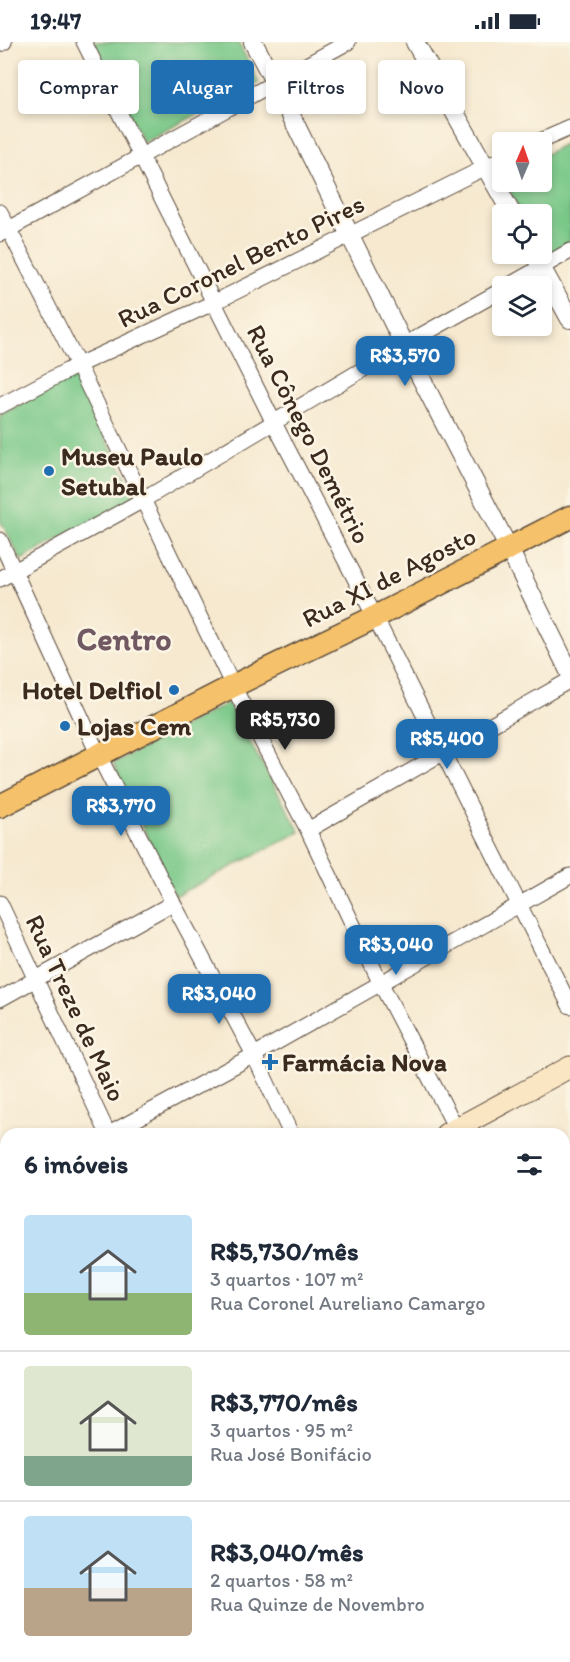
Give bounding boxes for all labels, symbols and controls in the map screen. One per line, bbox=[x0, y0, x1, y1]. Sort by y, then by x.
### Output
text: 19:47 bbox=[30, 8, 81, 35]
chip: Comprar bbox=[18, 60, 139, 114]
chip: Alugar bbox=[151, 60, 254, 114]
chip: Filtros bbox=[266, 60, 366, 114]
chip: Novo bbox=[378, 60, 465, 114]
north arrow bbox=[492, 132, 552, 192]
map controls bbox=[492, 132, 552, 336]
street label: Rua Coronel Bento Pires bbox=[112, 187, 370, 335]
button: locate bbox=[492, 204, 552, 264]
button: layers bbox=[492, 276, 552, 336]
street label: Rua Cônego Demétrio bbox=[240, 319, 378, 549]
pin: R$3,570 bbox=[350, 336, 460, 387]
text: R$3,570 bbox=[370, 343, 440, 367]
place label: Museu Paulo Setubal bbox=[61, 440, 203, 502]
marker: Museu Paulo Setubal bbox=[42, 464, 56, 478]
street label: Rua XI de Agosto bbox=[297, 519, 481, 635]
district label: Centro bbox=[77, 620, 171, 658]
place label: Hotel Delfiol bbox=[22, 674, 163, 706]
marker: Hotel Delfiol bbox=[167, 683, 181, 697]
pin: R$5,730 bbox=[230, 700, 340, 751]
text: R$5,730 bbox=[250, 707, 320, 731]
place label: Lojas Cem bbox=[77, 710, 191, 742]
marker: Lojas Cem bbox=[58, 719, 72, 733]
pin: R$5,400 bbox=[392, 719, 502, 770]
text: R$5,400 bbox=[410, 726, 484, 750]
pin: R$3,770 bbox=[66, 786, 176, 837]
text: R$3,770 bbox=[86, 793, 156, 817]
street label: Rua Treze de Maio bbox=[19, 910, 133, 1106]
pin: R$3,040 bbox=[341, 925, 451, 976]
text: R$3,040 bbox=[359, 932, 433, 956]
pin: R$3,040 bbox=[164, 974, 274, 1025]
text: R$3,040 bbox=[182, 981, 256, 1005]
place label: Farmácia Nova bbox=[282, 1046, 447, 1078]
marker: Farmácia Nova bbox=[263, 1055, 277, 1069]
text: 6 imóveis bbox=[24, 1148, 128, 1180]
icon: filters bbox=[513, 1148, 546, 1181]
text: R$5,730/mês bbox=[210, 1235, 359, 1267]
icon: home bbox=[72, 1239, 144, 1311]
text: 3 quartos · 107 m² bbox=[210, 1267, 364, 1291]
text: Rua Coronel Aureliano Camargo bbox=[210, 1291, 486, 1315]
text: R$3,770/mês bbox=[210, 1386, 358, 1418]
icon: home bbox=[72, 1390, 144, 1462]
text: 3 quartos · 95 m² bbox=[210, 1418, 353, 1442]
text: Rua José Bonifácio bbox=[210, 1442, 372, 1466]
text: R$3,040/mês bbox=[210, 1536, 364, 1568]
icon: home bbox=[72, 1540, 144, 1612]
text: 2 quartos · 58 m² bbox=[210, 1568, 353, 1592]
text: Rua Quinze de Novembro bbox=[210, 1592, 425, 1616]

